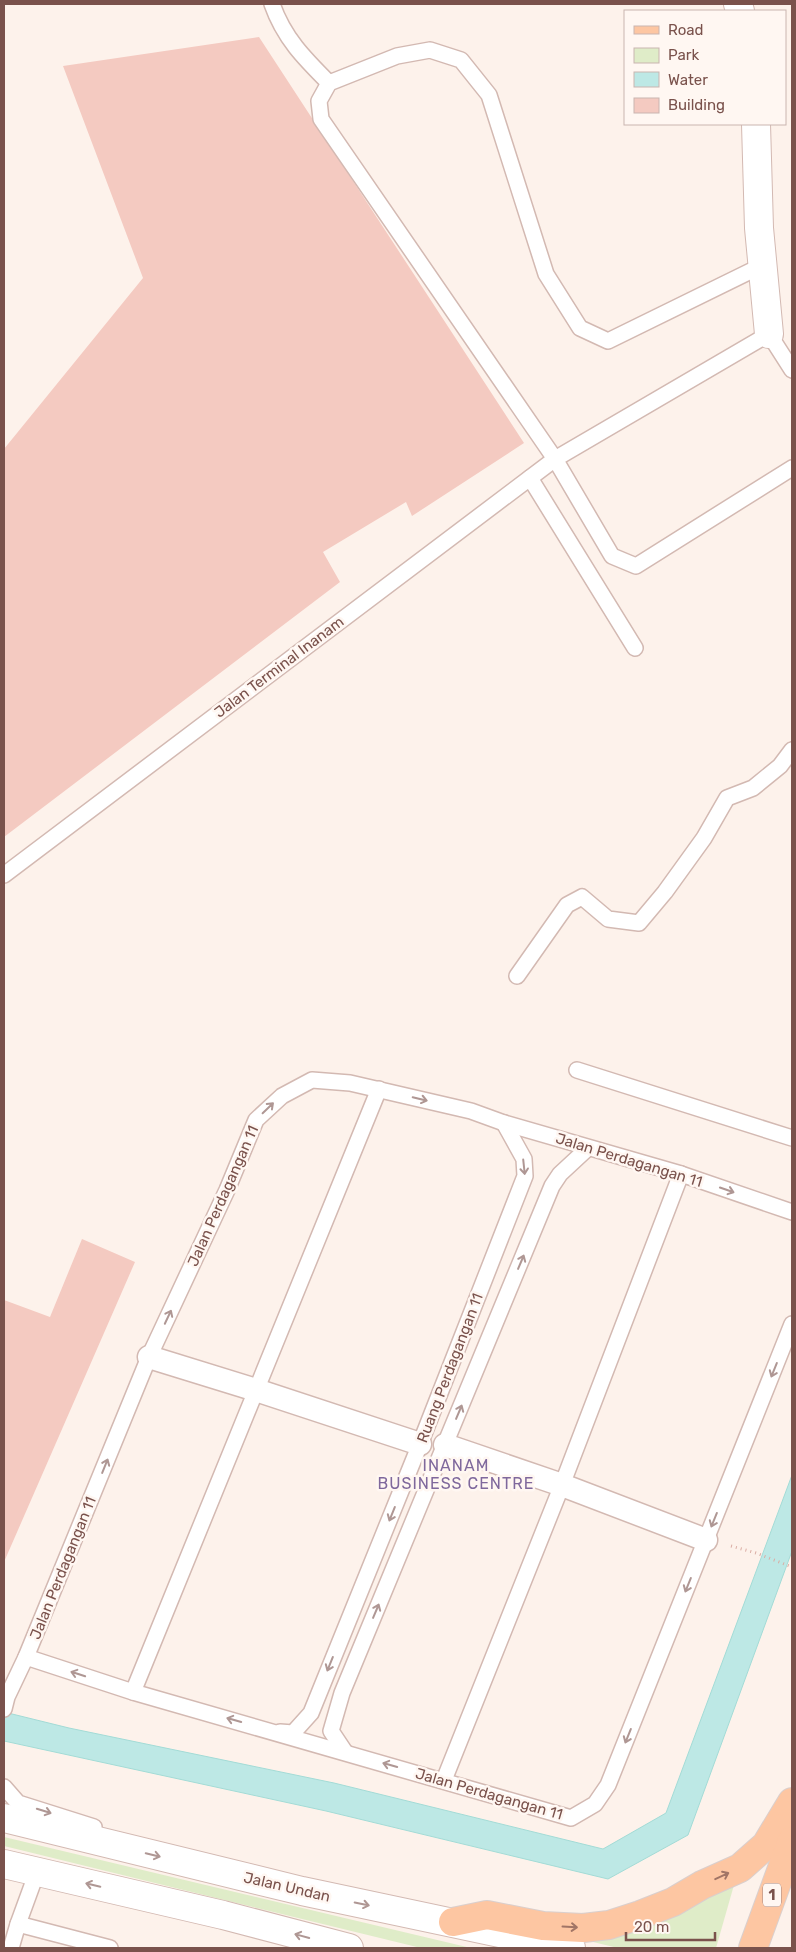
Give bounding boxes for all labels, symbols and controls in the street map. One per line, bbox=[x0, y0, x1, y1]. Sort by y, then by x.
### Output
legend bbox=[624, 10, 786, 125]
text: Road bbox=[668, 21, 704, 39]
text: Park bbox=[668, 46, 699, 64]
text: Water bbox=[668, 71, 708, 89]
text: Building bbox=[668, 96, 725, 114]
street label: Jalan Terminal Inanam bbox=[211, 613, 347, 721]
one-way arrow bbox=[411, 1095, 427, 1104]
one-way arrow bbox=[262, 1102, 275, 1114]
street label: Jalan Perdagangan 11 bbox=[184, 1123, 262, 1269]
street label: Jalan Perdagangan 11 bbox=[554, 1129, 704, 1191]
one-way arrow bbox=[520, 1159, 529, 1175]
one-way arrow bbox=[719, 1186, 734, 1195]
one-way arrow bbox=[517, 1255, 526, 1270]
street label: Ruang Perdagangan 11 bbox=[413, 1291, 487, 1445]
one-way arrow bbox=[164, 1310, 173, 1325]
one-way arrow bbox=[769, 1361, 778, 1377]
one-way arrow bbox=[454, 1405, 464, 1420]
district label: INANAM BUSINESS CENTRE bbox=[378, 1456, 534, 1493]
one-way arrow bbox=[100, 1459, 110, 1474]
street label: Jalan Perdagangan 11 bbox=[26, 1494, 100, 1642]
one-way arrow bbox=[386, 1506, 396, 1521]
one-way arrow bbox=[708, 1513, 717, 1528]
one-way arrow bbox=[683, 1577, 692, 1592]
one-way arrow bbox=[372, 1604, 381, 1619]
one-way arrow bbox=[325, 1656, 335, 1671]
one-way arrow bbox=[71, 1669, 87, 1678]
one-way arrow bbox=[226, 1715, 242, 1725]
one-way arrow bbox=[623, 1728, 632, 1743]
one-way arrow bbox=[383, 1759, 399, 1769]
street label: Jalan Perdagangan 11 bbox=[413, 1764, 565, 1824]
one-way arrow bbox=[36, 1807, 52, 1817]
one-way arrow bbox=[145, 1851, 161, 1860]
street label: Jalan Undan bbox=[242, 1868, 332, 1906]
one-way arrow bbox=[714, 1871, 729, 1880]
one-way arrow bbox=[86, 1880, 102, 1889]
road number: 1 bbox=[763, 1884, 781, 1906]
one-way arrow bbox=[354, 1899, 370, 1909]
scale bar bbox=[626, 1910, 715, 1942]
text: 20 m bbox=[634, 1918, 669, 1936]
one-way arrow bbox=[562, 1923, 578, 1932]
one-way arrow bbox=[295, 1931, 311, 1940]

